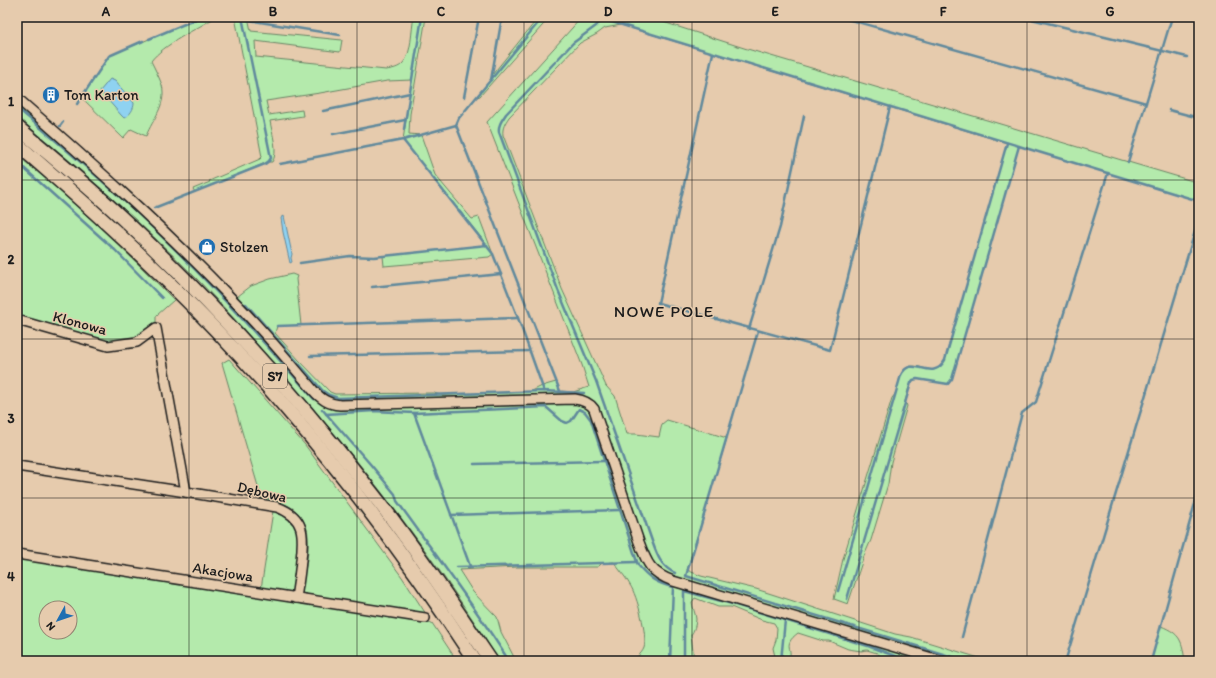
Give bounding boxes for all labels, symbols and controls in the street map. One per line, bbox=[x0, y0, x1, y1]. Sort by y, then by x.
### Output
text: A bbox=[101, 4, 111, 19]
text: B bbox=[269, 4, 278, 19]
text: C bbox=[437, 4, 446, 19]
text: D bbox=[604, 4, 613, 19]
text: E bbox=[771, 4, 779, 19]
text: F bbox=[940, 4, 947, 19]
text: G bbox=[1106, 4, 1115, 19]
building icon: Tom Karton bbox=[41, 85, 61, 105]
place label: Tom Karton bbox=[64, 86, 139, 104]
text: 1 bbox=[8, 94, 14, 109]
shop icon: Stolzen bbox=[197, 237, 217, 257]
place label: Stolzen bbox=[220, 238, 269, 256]
text: 2 bbox=[8, 252, 15, 267]
district label: NOWE POLE bbox=[614, 301, 714, 321]
street label: Klonowa bbox=[51, 307, 109, 339]
road number: S7 bbox=[263, 364, 287, 388]
text: 3 bbox=[7, 411, 15, 426]
street label: Dębowa bbox=[236, 478, 289, 507]
street label: Akacjowa bbox=[191, 558, 255, 586]
text: 4 bbox=[7, 569, 15, 584]
north arrow bbox=[38, 600, 78, 640]
text: N bbox=[43, 619, 58, 633]

